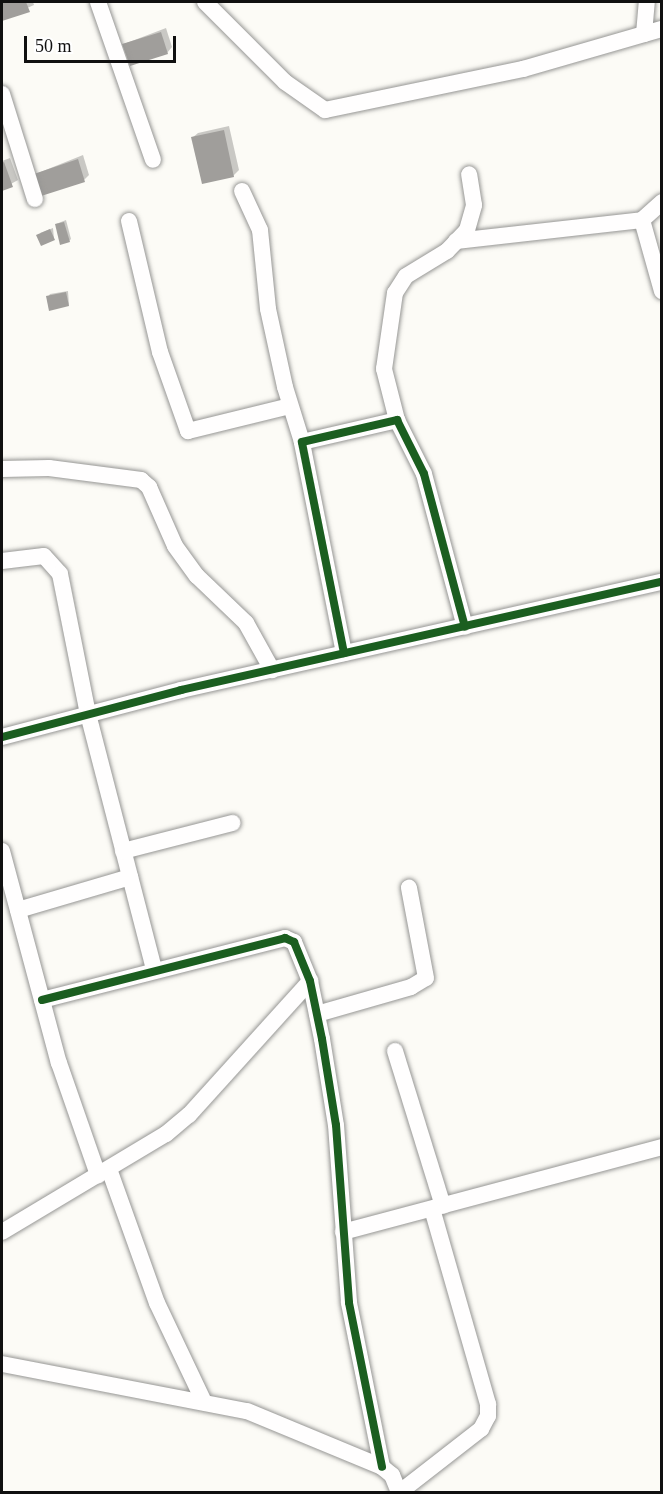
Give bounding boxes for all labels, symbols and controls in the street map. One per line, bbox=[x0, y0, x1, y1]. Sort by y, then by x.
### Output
scale bar bbox=[27, 24, 178, 62]
text: 50 m bbox=[35, 36, 72, 56]

